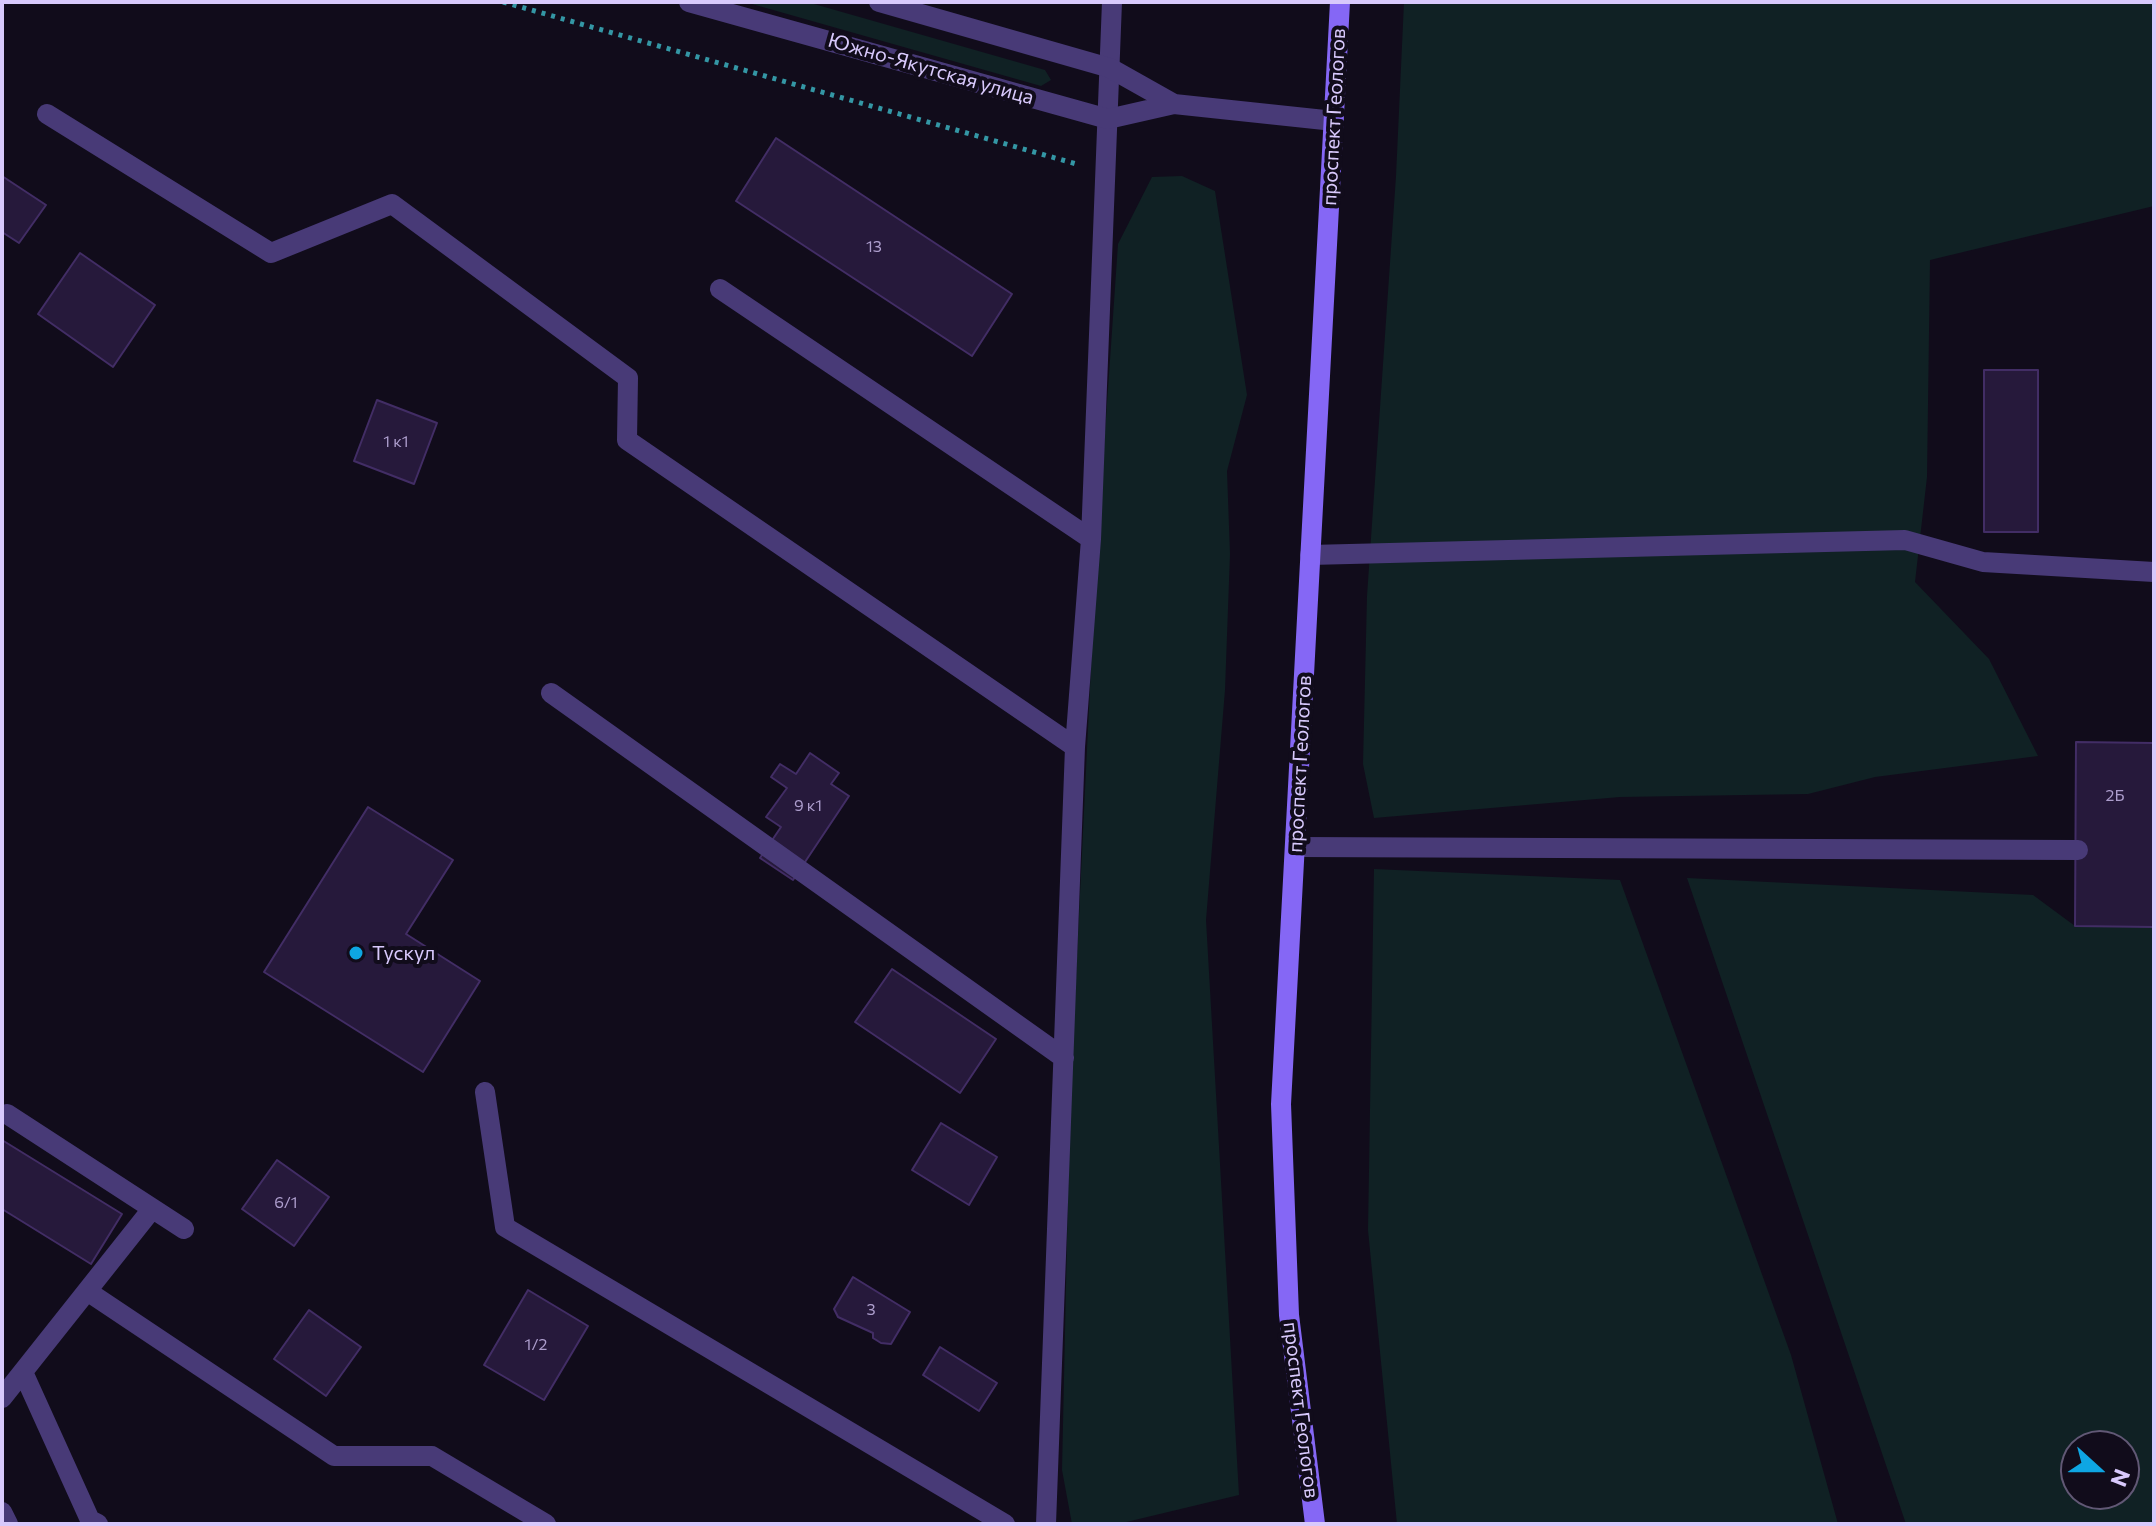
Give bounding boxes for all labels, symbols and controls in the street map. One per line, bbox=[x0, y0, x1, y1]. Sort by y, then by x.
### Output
street label: Южно-Якутская улица bbox=[825, 28, 1037, 110]
street label: проспект Геологов bbox=[1317, 28, 1351, 206]
house number: 13 bbox=[866, 237, 882, 257]
house number: 1 к1 bbox=[383, 432, 409, 452]
street label: проспект Геологов bbox=[1283, 675, 1317, 853]
house number: 2Б bbox=[2106, 786, 2124, 806]
house number: 9 к1 bbox=[794, 796, 822, 816]
place label: Тускул bbox=[372, 941, 435, 965]
marker: Тускул bbox=[347, 944, 365, 962]
house number: 6/1 bbox=[274, 1193, 298, 1213]
house number: 3 bbox=[866, 1300, 876, 1320]
street label: проспект Геологов bbox=[1278, 1320, 1324, 1500]
house number: 1/2 bbox=[525, 1335, 547, 1355]
north arrow bbox=[2060, 1430, 2140, 1510]
text: N bbox=[2105, 1466, 2137, 1491]

